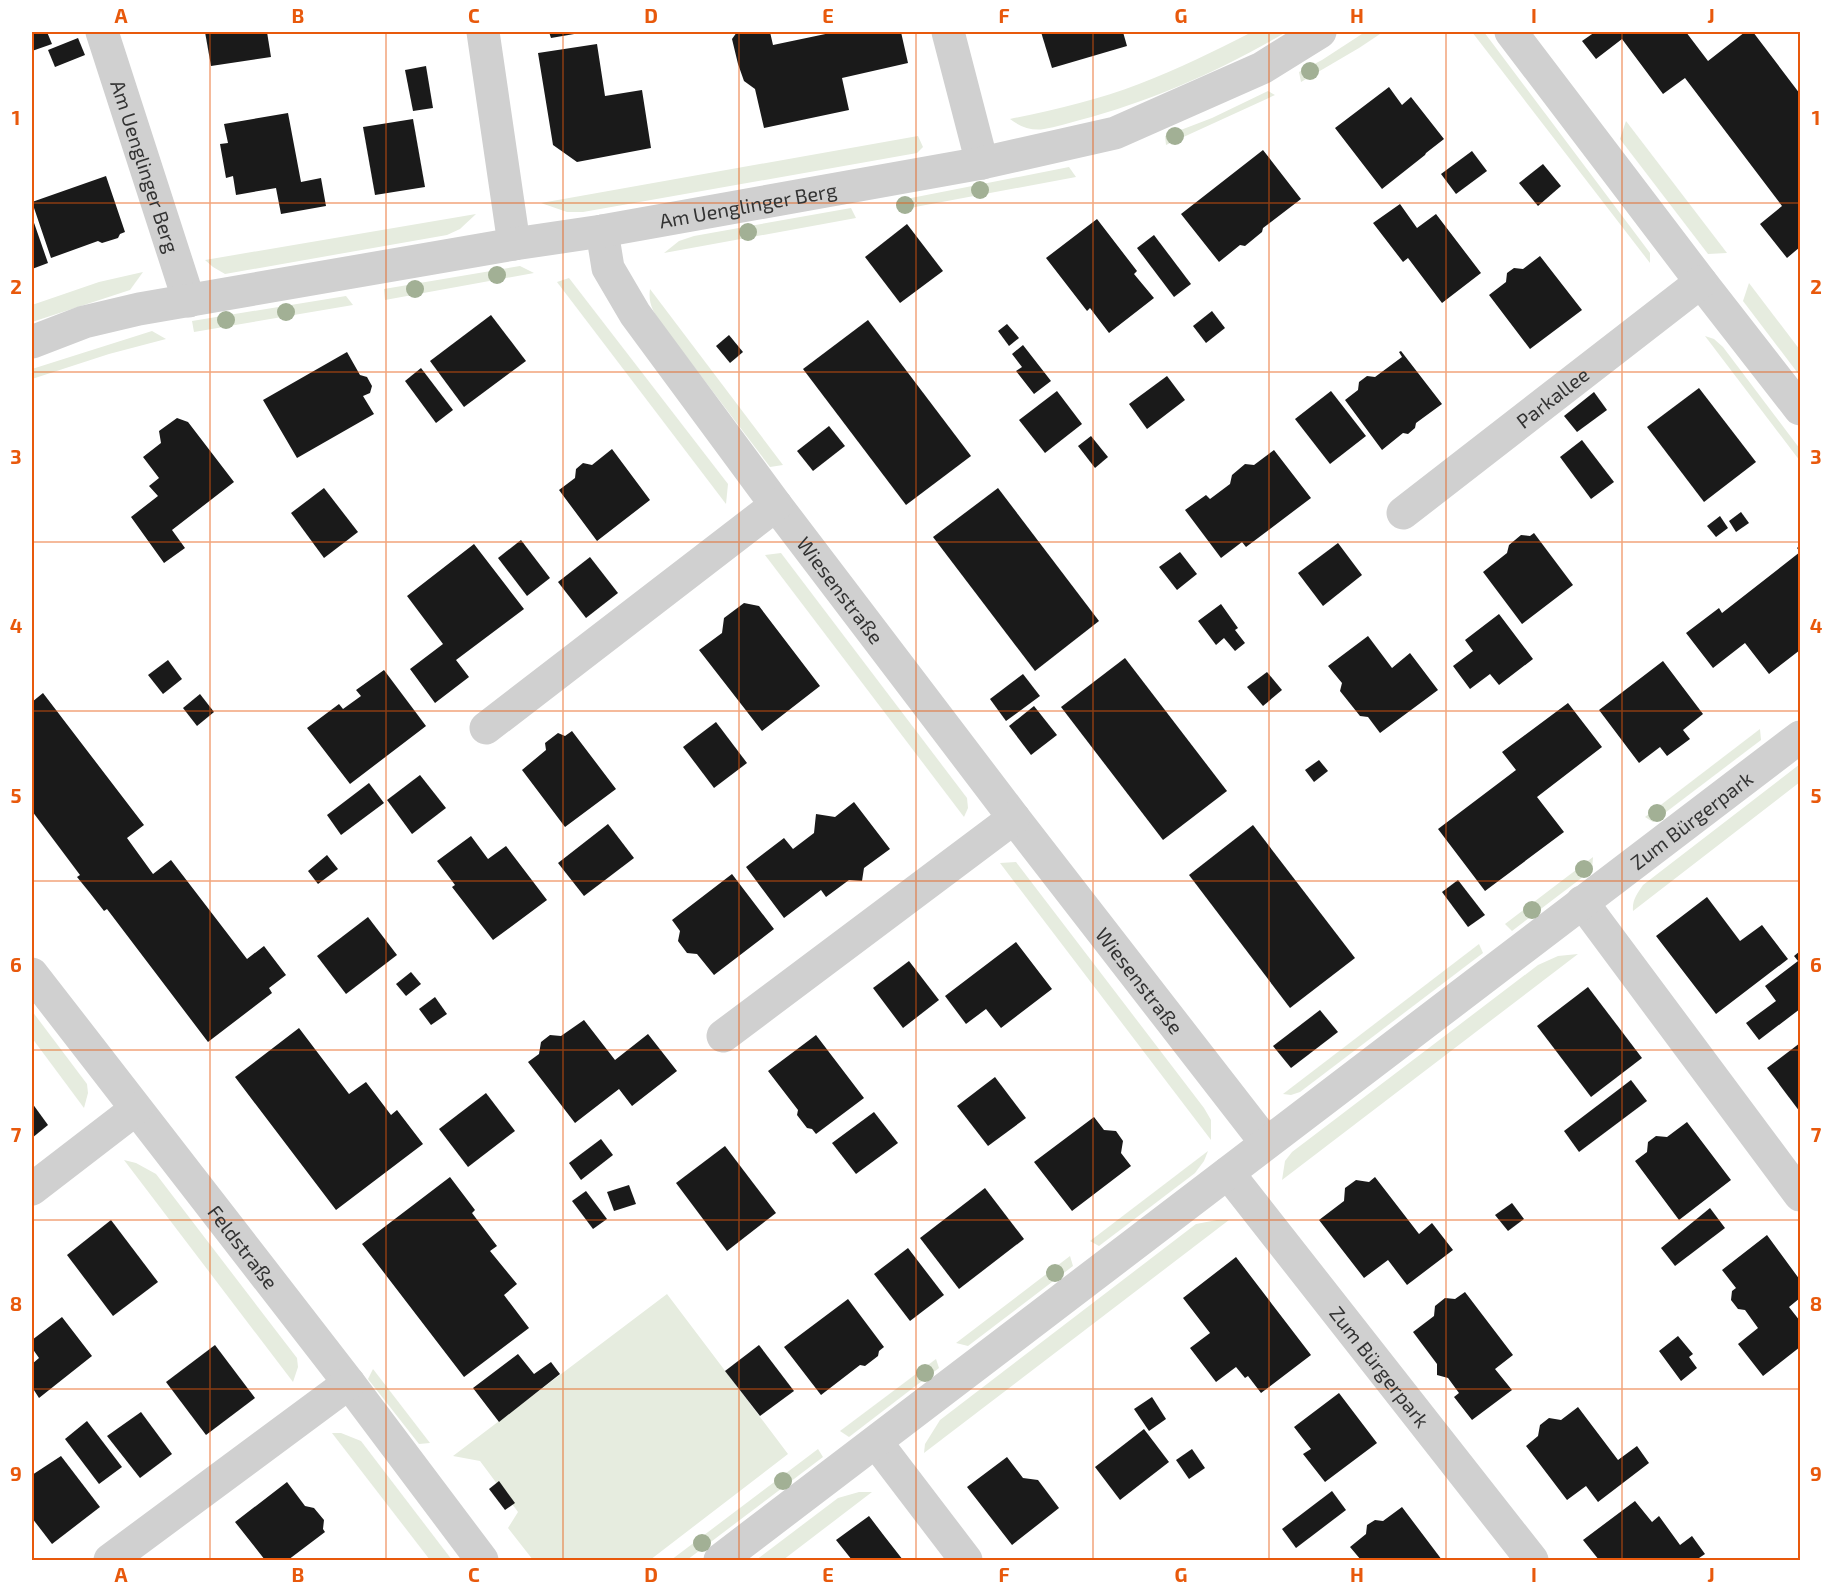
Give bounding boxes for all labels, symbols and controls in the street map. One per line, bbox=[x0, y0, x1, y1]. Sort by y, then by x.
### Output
text: A bbox=[114, 3, 128, 27]
text: B bbox=[292, 3, 304, 27]
text: C bbox=[468, 3, 480, 27]
text: D bbox=[644, 3, 658, 27]
text: E bbox=[822, 3, 834, 27]
text: F bbox=[998, 3, 1010, 27]
text: G bbox=[1175, 3, 1187, 27]
text: H bbox=[1350, 3, 1364, 27]
text: I bbox=[1531, 3, 1537, 27]
text: J bbox=[1707, 3, 1715, 27]
street label: Am Uenglinger Berg bbox=[106, 77, 185, 256]
text: 1 bbox=[12, 105, 20, 129]
text: 1 bbox=[1812, 105, 1820, 129]
street label: Am Uenglinger Berg bbox=[657, 177, 839, 233]
text: 2 bbox=[10, 274, 22, 298]
text: 2 bbox=[1810, 274, 1822, 298]
street label: Parkallee bbox=[1511, 362, 1593, 433]
text: 3 bbox=[10, 444, 22, 468]
text: 3 bbox=[1810, 444, 1822, 468]
street label: Wiesenstraße bbox=[792, 532, 889, 648]
text: 4 bbox=[10, 613, 23, 637]
text: 4 bbox=[1810, 613, 1823, 637]
street label: Zum Bürgerpark bbox=[1625, 766, 1757, 874]
text: 5 bbox=[10, 783, 22, 807]
text: 5 bbox=[1810, 783, 1822, 807]
street label: Wiesenstraße bbox=[1091, 922, 1189, 1038]
text: 6 bbox=[10, 952, 22, 976]
text: 6 bbox=[1810, 952, 1822, 976]
text: 7 bbox=[11, 1122, 22, 1146]
text: 7 bbox=[1811, 1122, 1822, 1146]
street label: Feldstraße bbox=[203, 1200, 283, 1293]
text: 8 bbox=[10, 1291, 22, 1315]
text: 8 bbox=[1810, 1291, 1822, 1315]
street label: Zum Bürgerpark bbox=[1325, 1301, 1435, 1432]
text: 9 bbox=[10, 1461, 22, 1485]
text: 9 bbox=[1810, 1461, 1822, 1485]
text: A bbox=[114, 1562, 128, 1586]
text: B bbox=[292, 1562, 304, 1586]
text: C bbox=[468, 1562, 480, 1586]
text: D bbox=[644, 1562, 658, 1586]
text: E bbox=[822, 1562, 834, 1586]
text: F bbox=[998, 1562, 1010, 1586]
text: G bbox=[1175, 1562, 1187, 1586]
text: H bbox=[1350, 1562, 1364, 1586]
text: I bbox=[1531, 1562, 1537, 1586]
text: J bbox=[1707, 1562, 1715, 1586]

